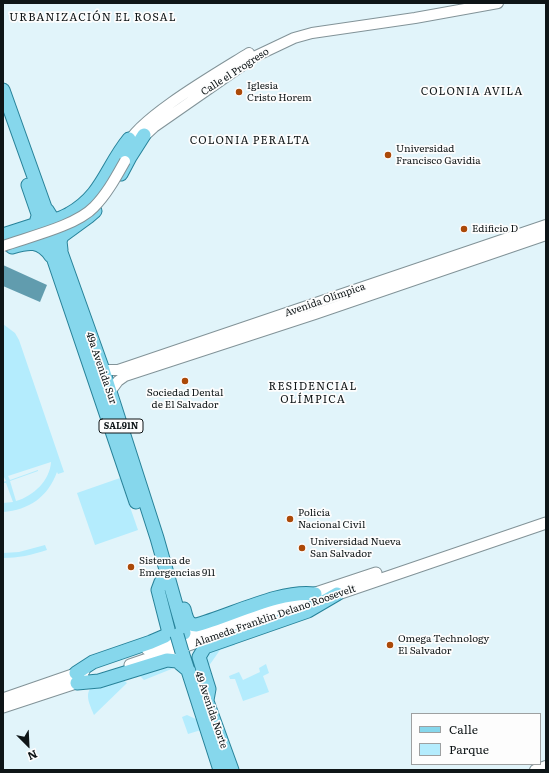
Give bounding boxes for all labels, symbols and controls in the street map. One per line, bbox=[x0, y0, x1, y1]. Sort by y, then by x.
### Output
district label: URBANIZACIÓN EL ROSAL bbox=[9, 11, 177, 25]
street label: Calle el Progreso bbox=[199, 46, 271, 98]
place label: Iglesia Cristo Horem bbox=[247, 80, 312, 104]
district label: COLONIA AVILA bbox=[421, 85, 523, 99]
marker: Iglesia Cristo Horem bbox=[234, 87, 244, 97]
district label: COLONIA PERALTA bbox=[190, 134, 310, 148]
place label: Universidad Francisco Gavidia bbox=[396, 143, 481, 166]
marker: Universidad Francisco Gavidia bbox=[383, 150, 393, 160]
place label: Edificio D bbox=[472, 223, 518, 235]
marker: Edificio D bbox=[459, 224, 469, 234]
street label: Avenida Olímpica bbox=[283, 281, 367, 319]
street label: 49a Avenida Sur bbox=[83, 330, 119, 406]
marker: Sociedad Dental de El Salvador bbox=[180, 376, 190, 386]
district label: RESIDENCIAL OLÍMPICA bbox=[269, 380, 357, 406]
place label: Sociedad Dental de El Salvador bbox=[147, 387, 223, 410]
road number: SAL91N bbox=[99, 419, 143, 433]
place label: Policía Nacional Civil bbox=[298, 507, 365, 530]
marker: Policía Nacional Civil bbox=[285, 514, 295, 524]
place label: Universidad Nueva San Salvador bbox=[310, 536, 401, 560]
marker: Universidad Nueva San Salvador bbox=[297, 543, 307, 553]
place label: Sistema de Emergencias 911 bbox=[139, 555, 215, 578]
marker: Sistema de Emergencias 911 bbox=[126, 562, 136, 572]
street label: Alameda Franklin Delano Roosevelt bbox=[193, 583, 357, 649]
place label: Omega Technology El Salvador bbox=[398, 633, 489, 656]
marker: Omega Technology El Salvador bbox=[385, 640, 395, 650]
street label: 49 Avenida Norte bbox=[192, 670, 230, 750]
legend bbox=[411, 713, 541, 765]
text: Calle bbox=[449, 720, 478, 738]
north arrow bbox=[8, 725, 48, 765]
text: Parque bbox=[449, 740, 489, 758]
text: N bbox=[25, 747, 40, 765]

